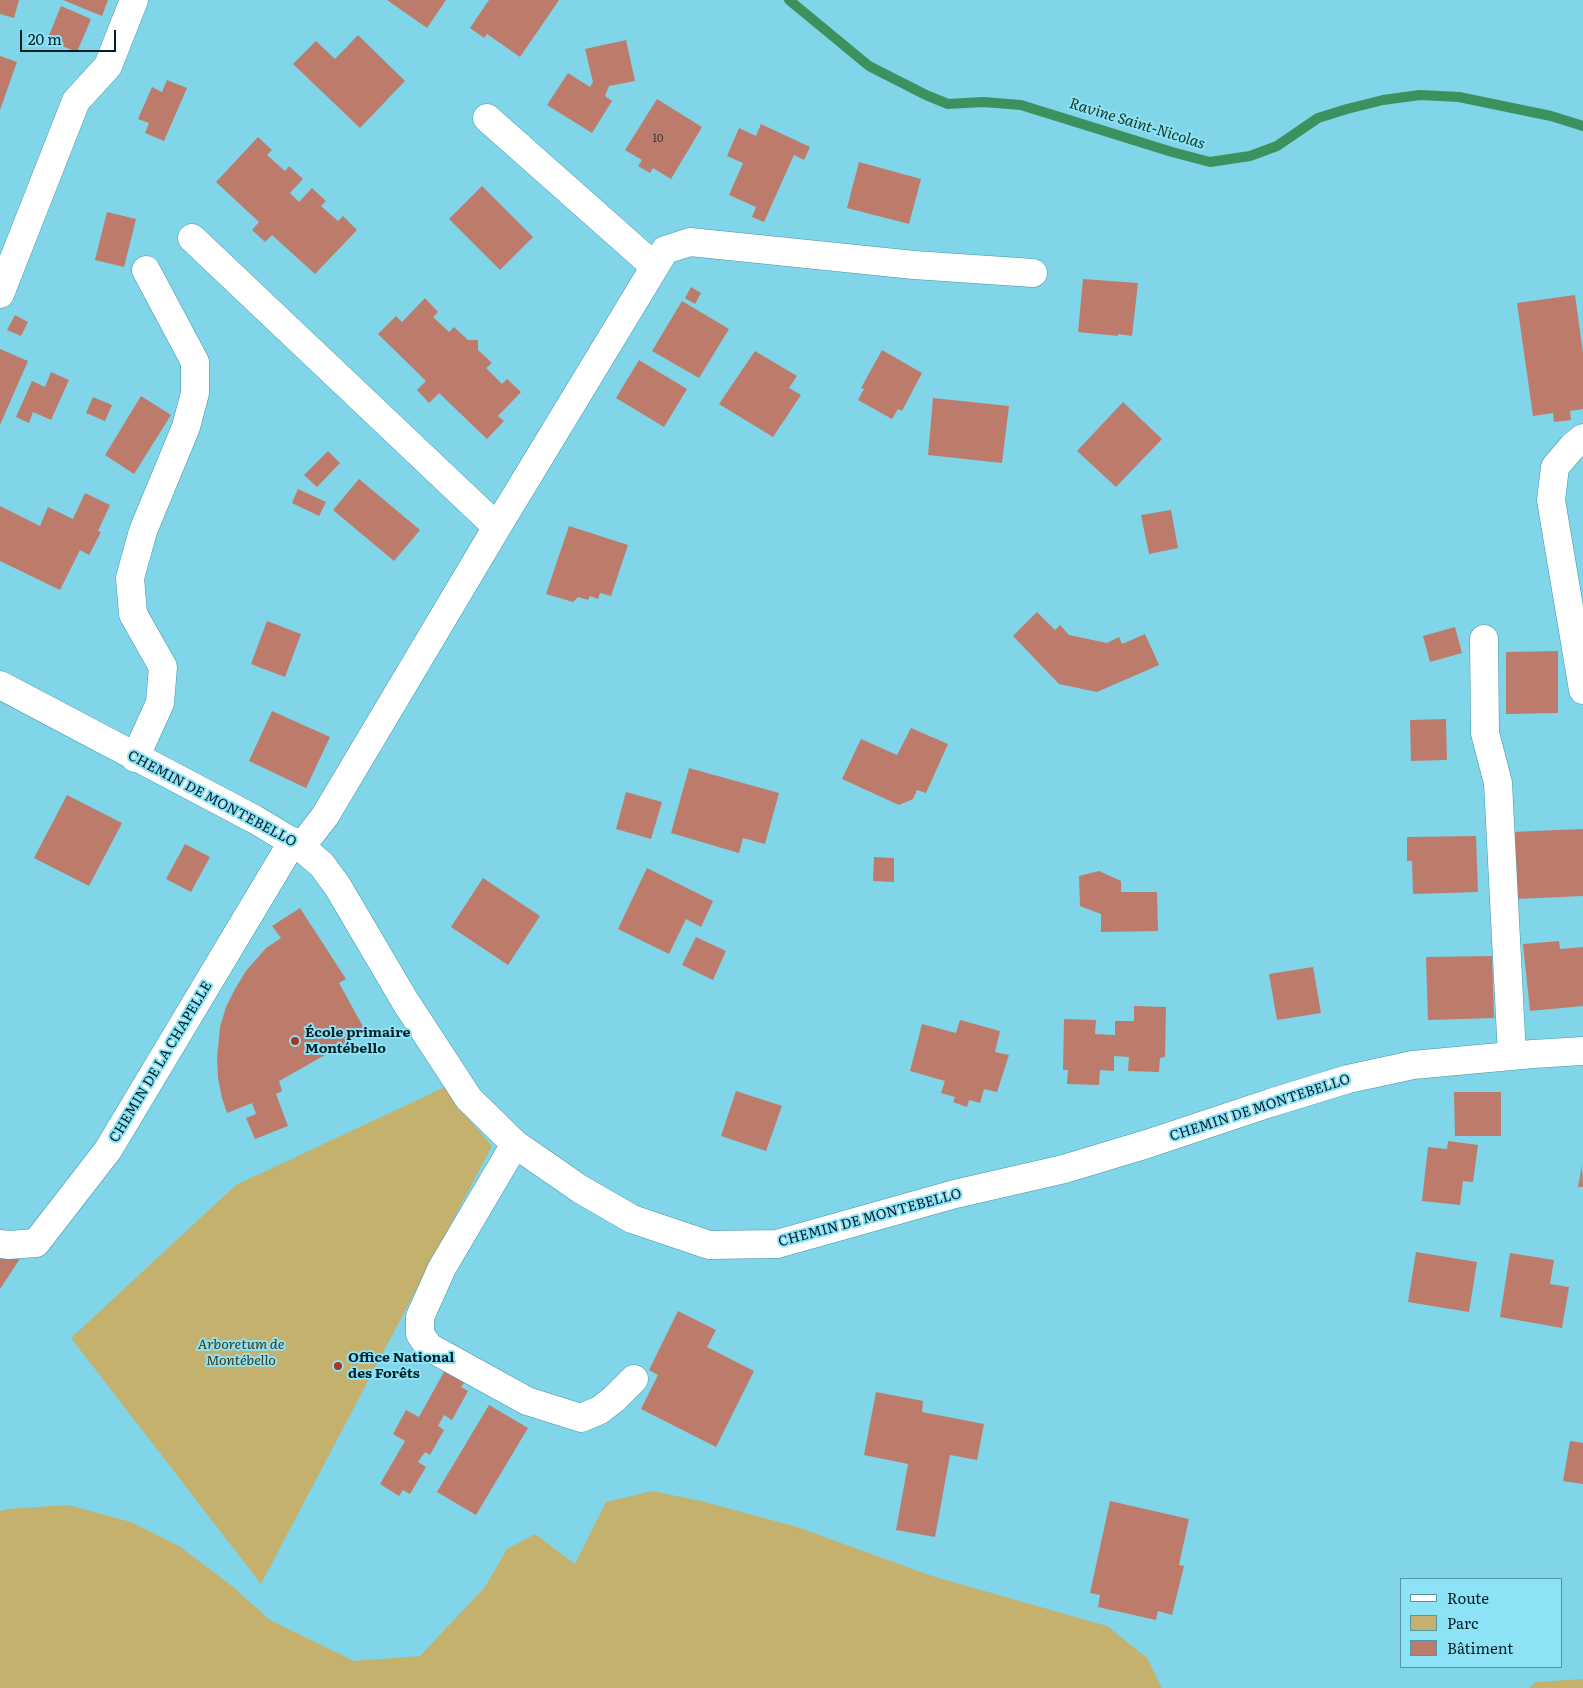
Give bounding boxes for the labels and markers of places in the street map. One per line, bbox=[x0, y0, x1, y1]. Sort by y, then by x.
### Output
place label: École primaire Montébello bbox=[305, 1025, 411, 1058]
marker: École primaire Montébello bbox=[289, 1035, 301, 1047]
place label: Office National des Forêts bbox=[348, 1350, 454, 1382]
marker: Office National des Forêts bbox=[332, 1360, 344, 1372]

